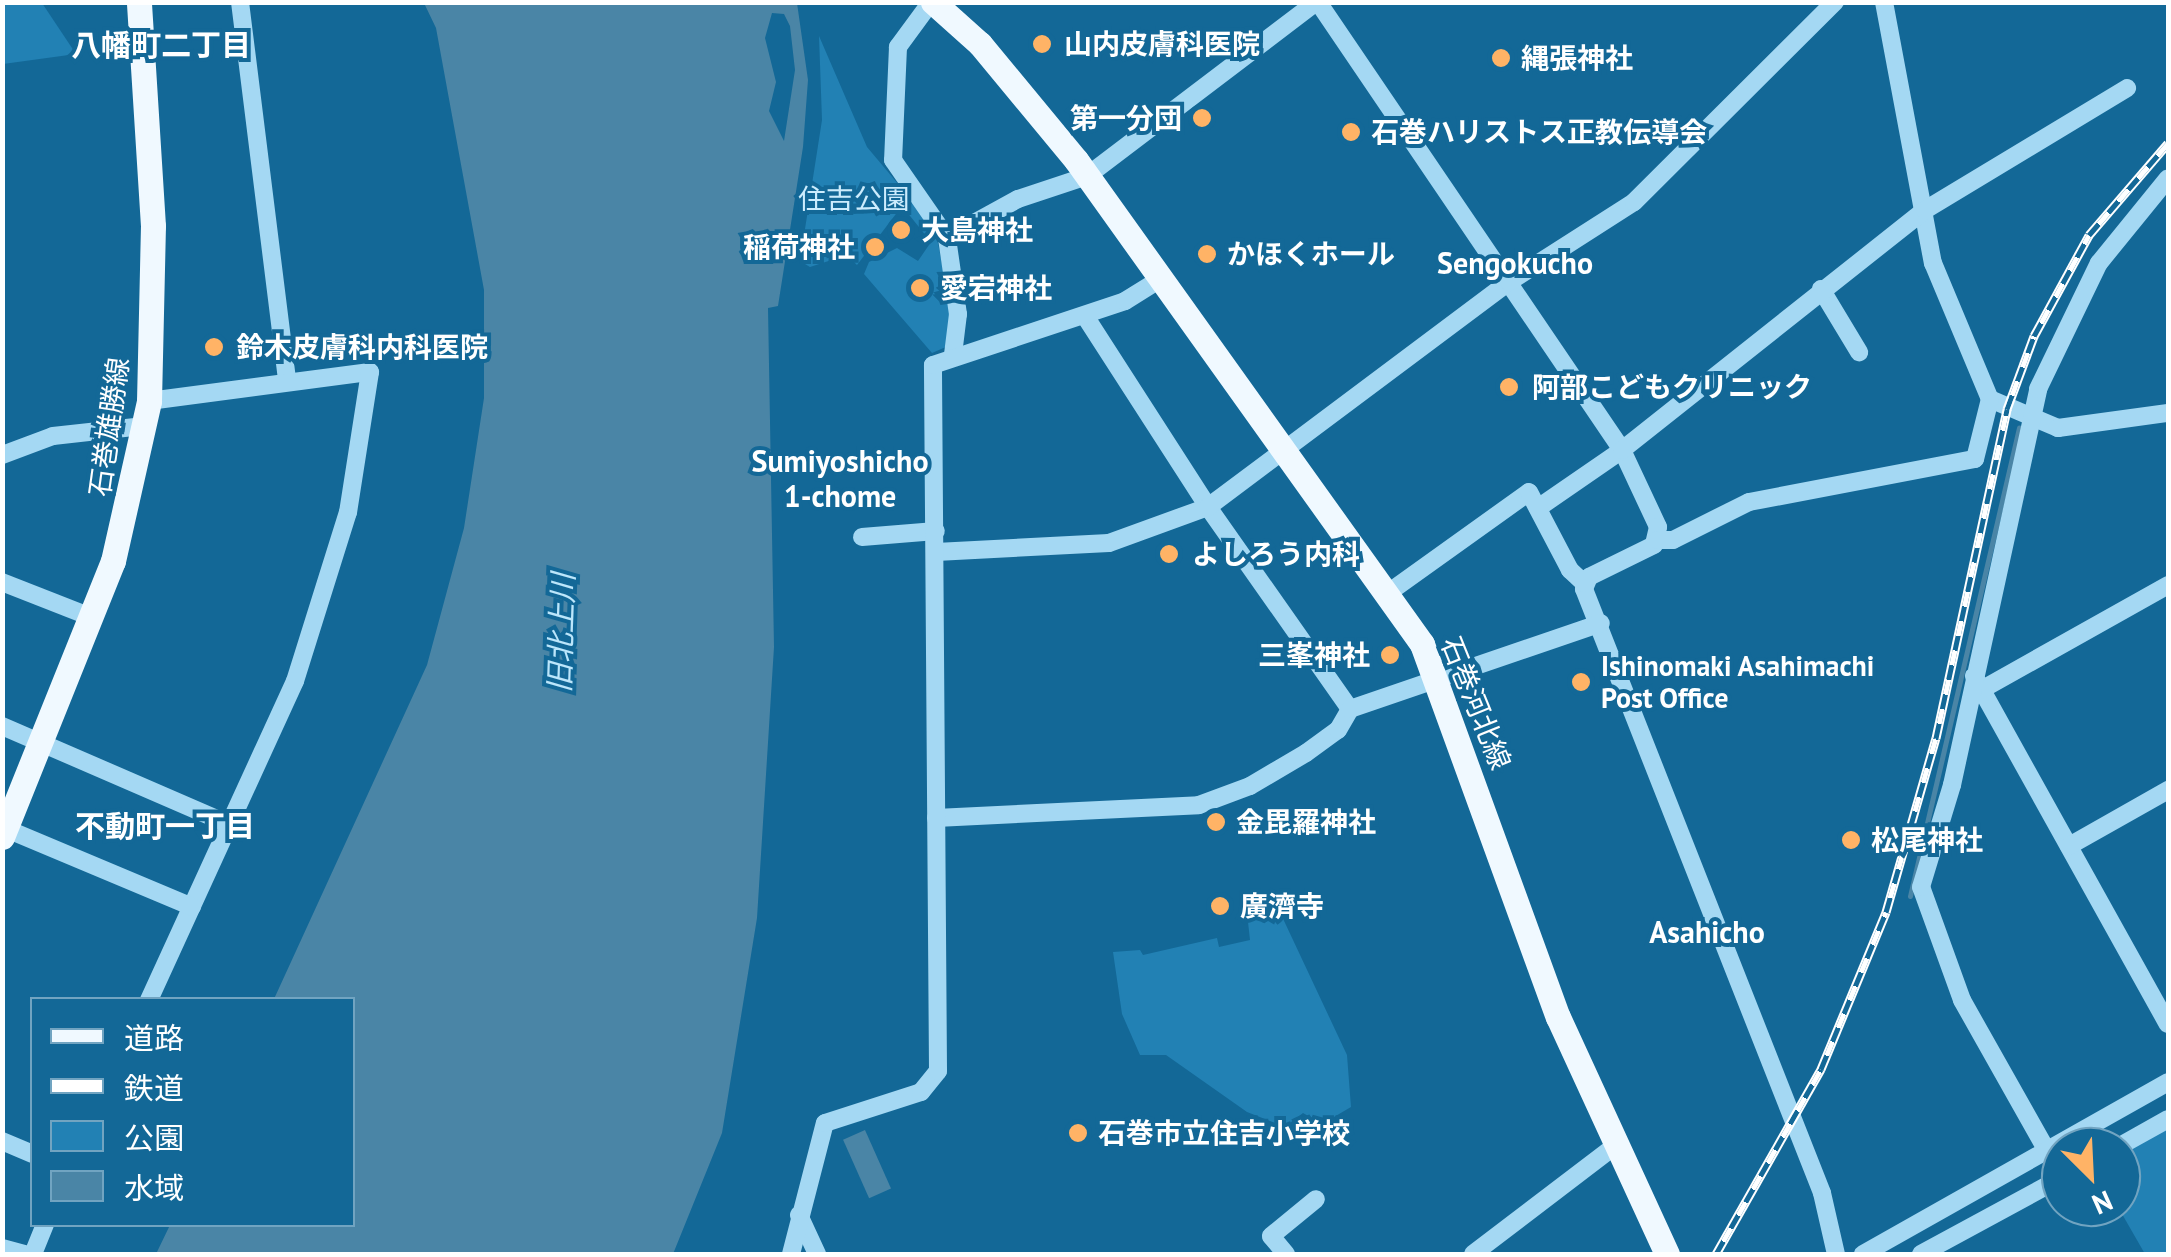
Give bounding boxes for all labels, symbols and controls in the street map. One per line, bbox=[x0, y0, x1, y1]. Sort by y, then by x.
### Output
district label: 八幡町二丁目 bbox=[71, 27, 251, 63]
place label: 山内皮膚科医院 bbox=[1064, 27, 1260, 61]
marker: 山内皮膚科医院 bbox=[1029, 31, 1055, 57]
place label: 縄張神社 bbox=[1521, 41, 1633, 75]
marker: 縄張神社 bbox=[1490, 47, 1512, 69]
place label: 第一分団 bbox=[1070, 101, 1182, 135]
marker: 第一分団 bbox=[1191, 107, 1213, 129]
place label: 石巻ハリストス正教伝導会 bbox=[1371, 115, 1707, 149]
marker: 石巻ハリストス正教伝導会 bbox=[1340, 121, 1362, 143]
park label: 住吉公園 bbox=[798, 182, 910, 216]
place label: 大島神社 bbox=[921, 213, 1033, 247]
marker: 大島神社 bbox=[890, 219, 912, 241]
place label: 稲荷神社 bbox=[743, 230, 855, 264]
marker: 稲荷神社 bbox=[864, 236, 886, 258]
place label: かほくホール bbox=[1227, 237, 1395, 271]
marker: かほくホール bbox=[1196, 243, 1218, 265]
district label: Sengokucho bbox=[1437, 245, 1593, 281]
place label: 愛宕神社 bbox=[940, 271, 1052, 305]
marker: 愛宕神社 bbox=[909, 277, 931, 299]
place label: 鈴木皮膚科内科医院 bbox=[236, 330, 488, 364]
marker: 鈴木皮膚科内科医院 bbox=[201, 334, 227, 360]
street label: 石巻雄勝線 bbox=[83, 355, 135, 499]
place label: 阿部こどもクリニック bbox=[1532, 370, 1812, 404]
marker: 阿部こどもクリニック bbox=[1496, 374, 1522, 400]
district label: Sumiyoshicho 1-chome bbox=[751, 443, 929, 514]
place label: よしろう内科 bbox=[1192, 537, 1360, 571]
marker: よしろう内科 bbox=[1156, 541, 1182, 567]
water label: 旧北上川 bbox=[541, 572, 581, 694]
street label: 石巻河北線 bbox=[1434, 632, 1518, 774]
place label: 三峯神社 bbox=[1258, 638, 1370, 672]
marker: 三峯神社 bbox=[1379, 644, 1401, 666]
place label: Ishinomaki Asahimachi Post Office bbox=[1601, 649, 1875, 715]
marker: Ishinomaki Asahimachi Post Office bbox=[1570, 671, 1592, 693]
place label: 金毘羅神社 bbox=[1236, 805, 1376, 839]
district label: 不動町一丁目 bbox=[75, 808, 255, 844]
marker: 金毘羅神社 bbox=[1205, 811, 1227, 833]
place label: 松尾神社 bbox=[1871, 823, 1983, 857]
marker: 松尾神社 bbox=[1840, 829, 1862, 851]
place label: 廣濟寺 bbox=[1240, 889, 1324, 923]
marker: 廣濟寺 bbox=[1209, 895, 1231, 917]
district label: Asahicho bbox=[1649, 914, 1765, 950]
legend bbox=[30, 997, 355, 1227]
text: 道路 bbox=[124, 1018, 184, 1057]
text: 鉄道 bbox=[124, 1068, 184, 1107]
place label: 石巻市立住吉小学校 bbox=[1098, 1116, 1350, 1150]
text: 公園 bbox=[124, 1118, 184, 1157]
marker: 石巻市立住吉小学校 bbox=[1067, 1122, 1089, 1144]
north arrow bbox=[2041, 1127, 2141, 1227]
text: 水域 bbox=[124, 1168, 184, 1207]
text: N bbox=[2087, 1182, 2119, 1224]

